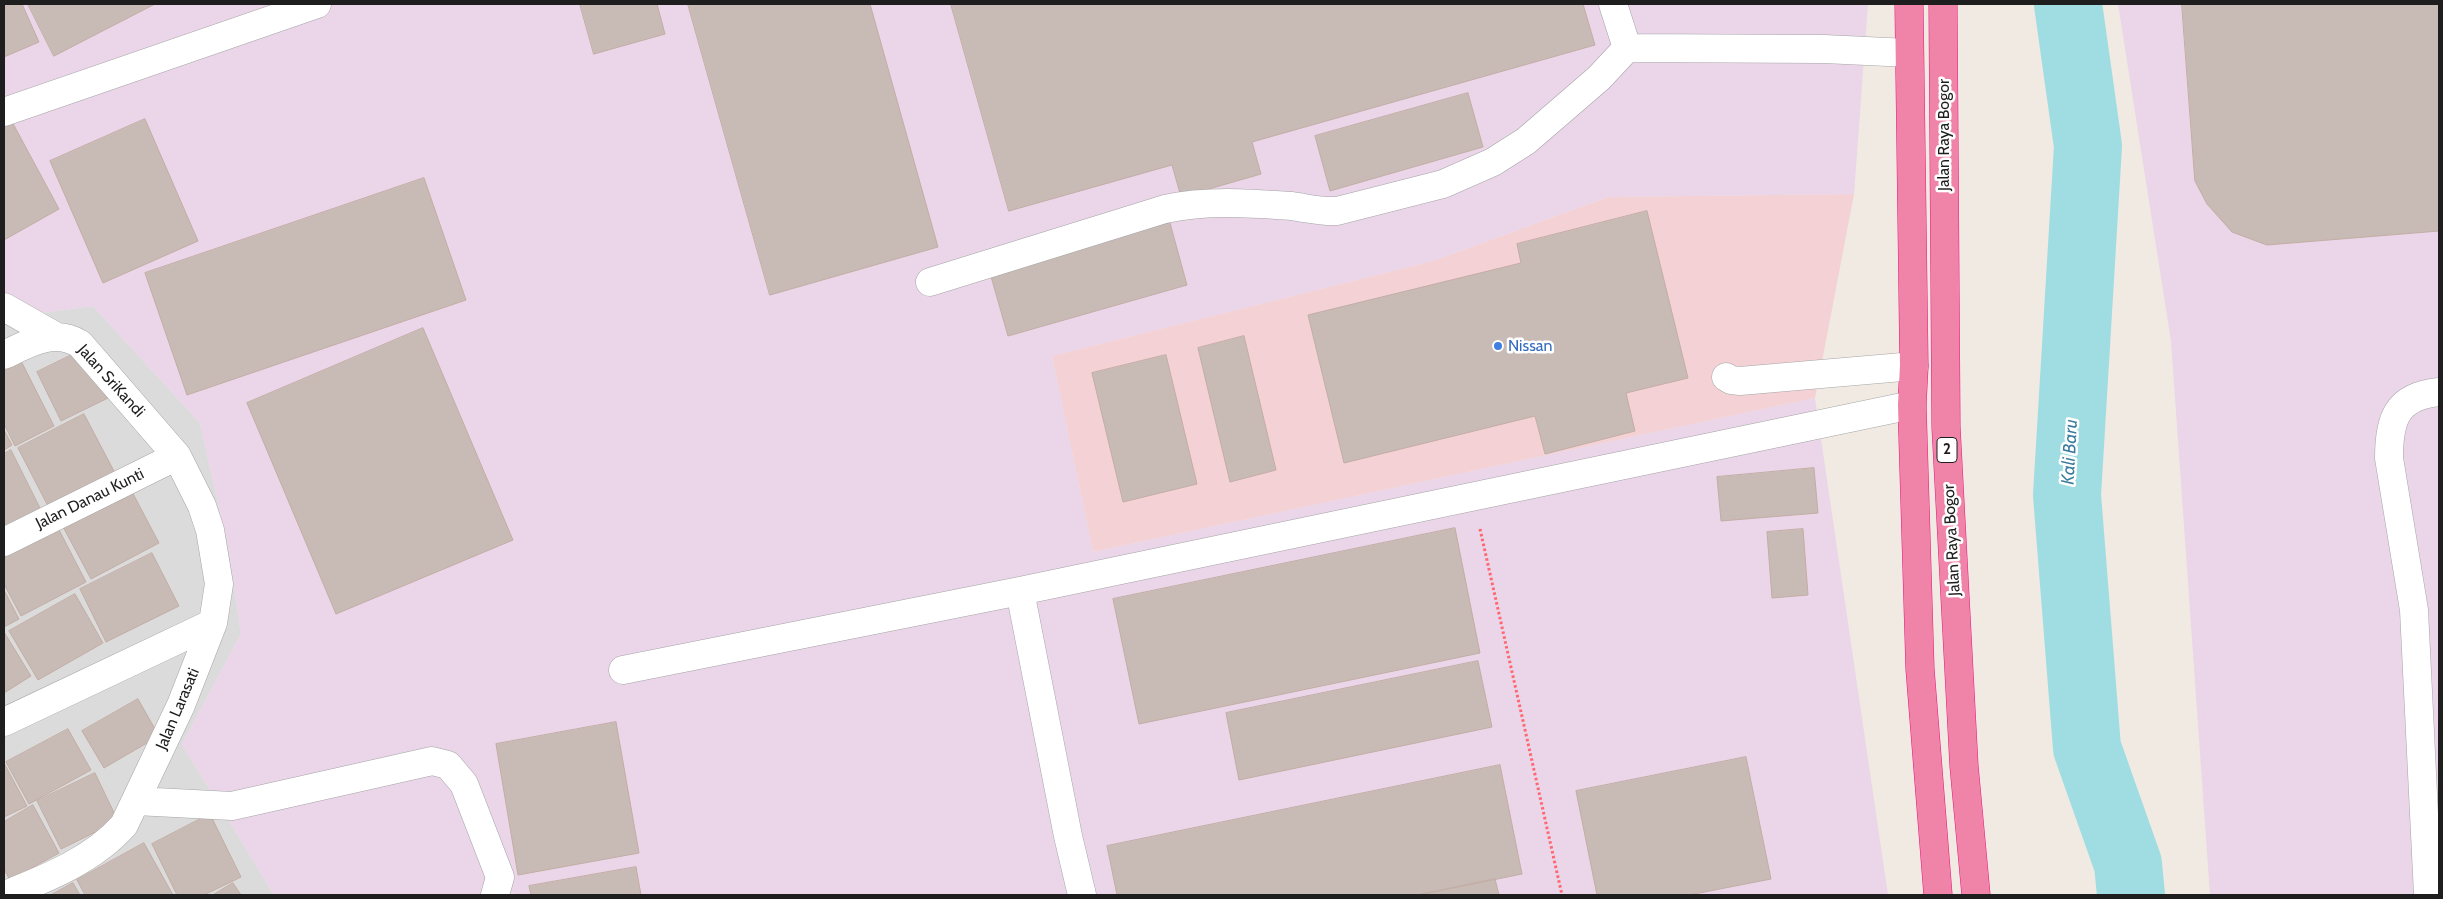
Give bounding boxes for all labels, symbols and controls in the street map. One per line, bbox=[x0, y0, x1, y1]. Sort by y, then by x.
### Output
street label: Jalan Raya Bogor bbox=[1934, 79, 1954, 191]
place label: Nissan bbox=[1508, 336, 1552, 356]
marker: Nissan bbox=[1492, 340, 1504, 352]
street label: Jalan SriKandi bbox=[73, 341, 149, 421]
water label: Kali Baru bbox=[2058, 419, 2082, 485]
road number: 2 bbox=[1937, 438, 1957, 462]
street label: Jalan Danau Kunti bbox=[33, 464, 147, 534]
street label: Jalan Raya Bogor bbox=[1939, 484, 1965, 596]
street label: Jalan Larasati bbox=[152, 665, 204, 753]

